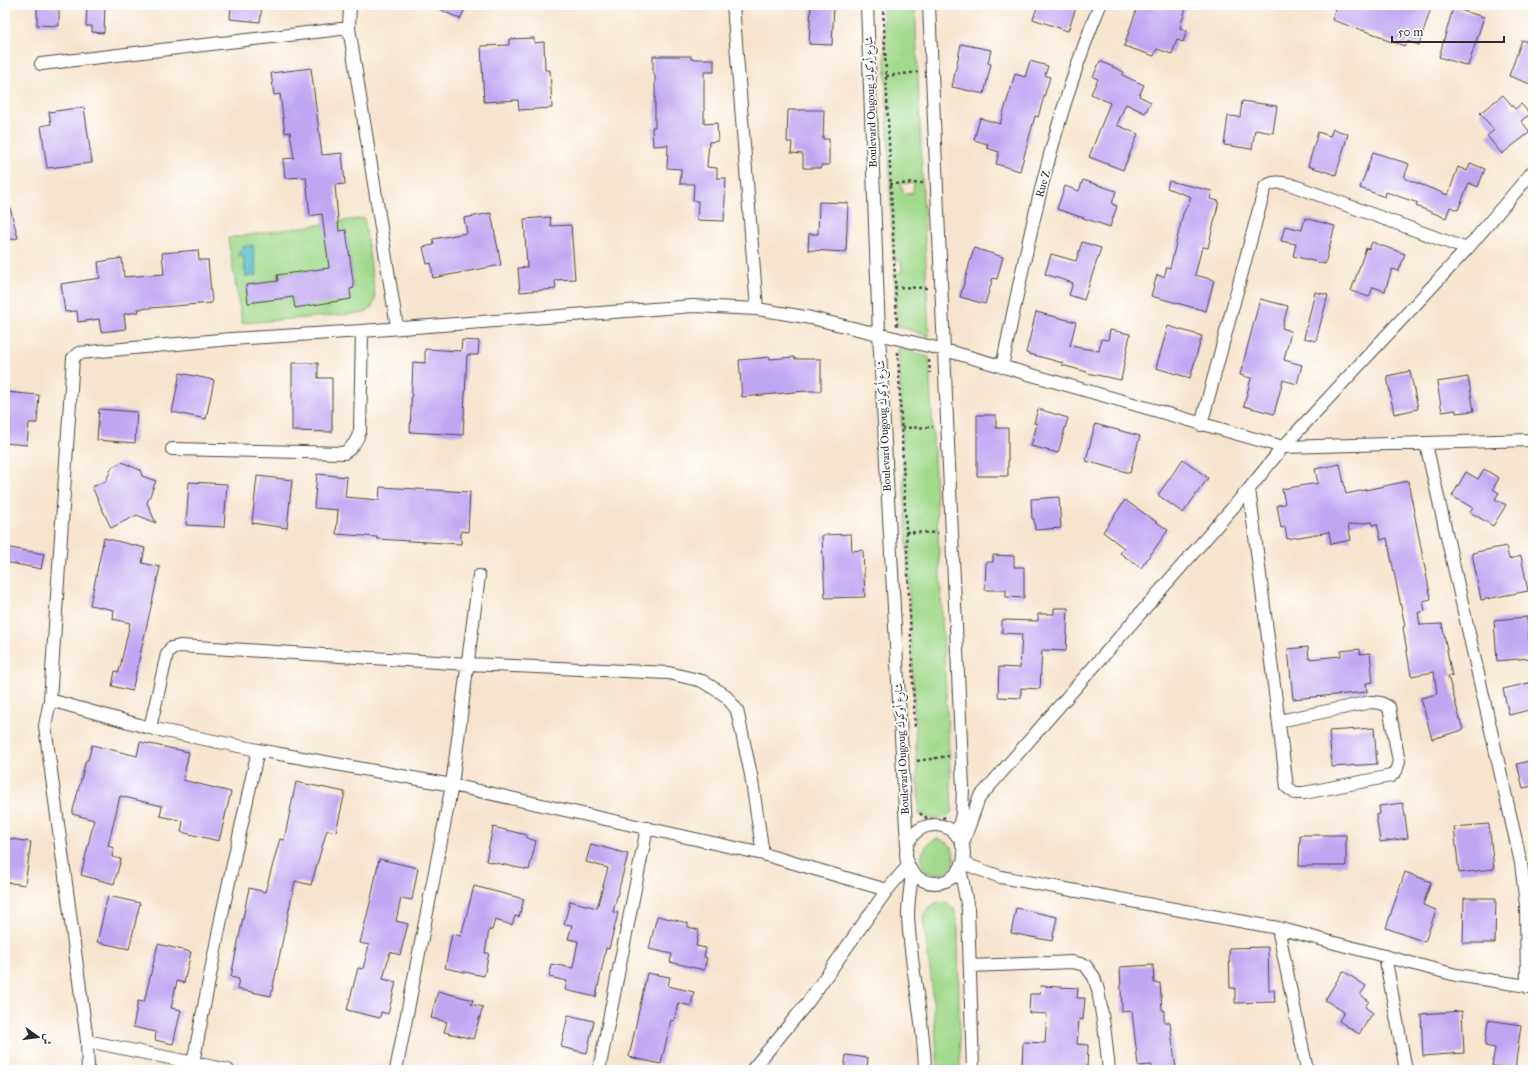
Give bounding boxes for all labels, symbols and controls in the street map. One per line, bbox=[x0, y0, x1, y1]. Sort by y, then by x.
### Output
scale bar bbox=[1392, 18, 1504, 44]
text: 50 m bbox=[1398, 25, 1423, 39]
street label: Boulevard Ougoug شارع أوكوك bbox=[860, 36, 883, 168]
street label: Rue Z bbox=[1033, 169, 1053, 199]
street label: Boulevard Ougoug شارع أوكوك bbox=[872, 360, 897, 492]
street label: Boulevard Ougoug شارع أوكوك bbox=[890, 683, 915, 815]
north arrow bbox=[18, 1017, 58, 1057]
text: ش bbox=[40, 1032, 55, 1046]

